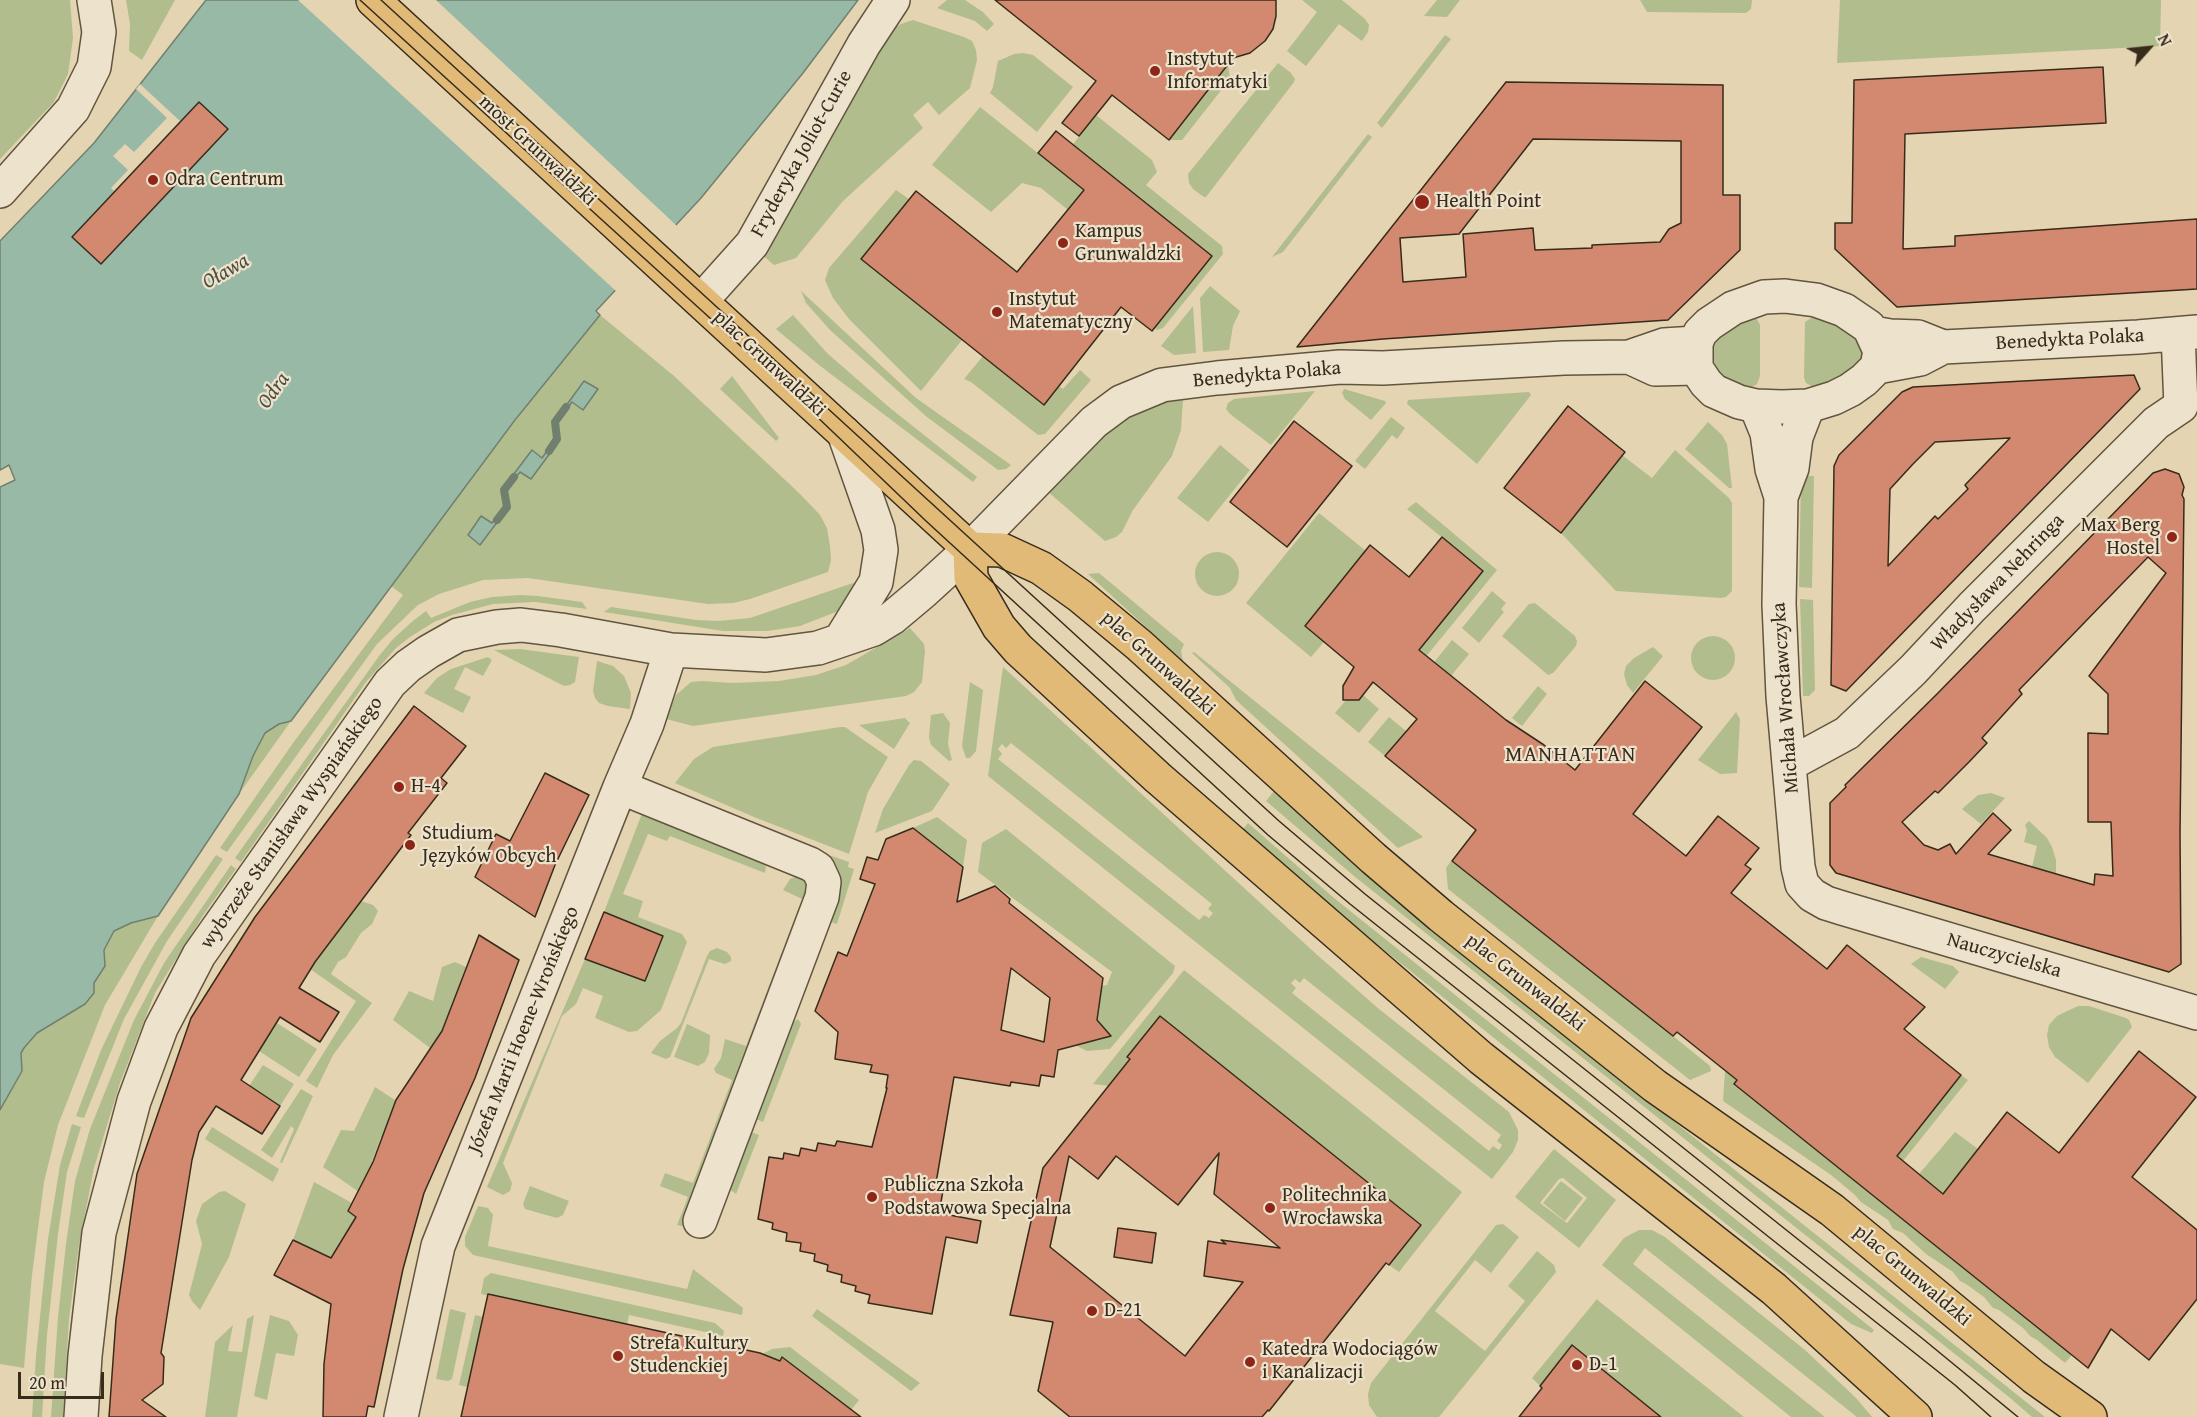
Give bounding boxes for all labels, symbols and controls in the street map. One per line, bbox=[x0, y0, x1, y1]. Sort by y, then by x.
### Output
north arrow bbox=[2119, 18, 2179, 78]
text: N bbox=[2152, 30, 2178, 50]
place label: Instytut Informatyki bbox=[1167, 48, 1268, 95]
marker: Instytut Informatyki bbox=[1148, 64, 1162, 78]
street label: Fryderyka Joliot-Curie bbox=[746, 66, 858, 242]
street label: most Grunwaldzki bbox=[473, 90, 601, 212]
place label: Odra Centrum bbox=[165, 168, 284, 192]
marker: Odra Centrum bbox=[146, 173, 160, 187]
place label: Health Point bbox=[1436, 190, 1541, 214]
marker: Health Point bbox=[1413, 193, 1431, 211]
place label: Kampus Grunwaldzki bbox=[1075, 220, 1181, 267]
marker: Kampus Grunwaldzki bbox=[1056, 236, 1070, 250]
water label: Oława bbox=[198, 249, 254, 295]
place label: Instytut Matematyczny bbox=[1009, 288, 1133, 335]
marker: Instytut Matematyczny bbox=[990, 305, 1004, 319]
street label: plac Grunwaldzki bbox=[708, 306, 830, 422]
street label: Benedykta Polaka bbox=[1995, 324, 2145, 356]
street label: Benedykta Polaka bbox=[1192, 357, 1342, 393]
water label: Odra bbox=[252, 368, 296, 414]
street label: Władysława Nehringa bbox=[1926, 509, 2070, 657]
place label: Max Berg Hostel bbox=[2081, 514, 2160, 561]
marker: Max Berg Hostel bbox=[2165, 530, 2179, 544]
street label: Michała Wrocławczyka bbox=[1767, 602, 1805, 794]
street label: plac Grunwaldzki bbox=[1096, 606, 1220, 722]
street label: wybrzeże Stanisława Wyspiańskiego bbox=[195, 692, 389, 954]
district label: MANHATTAN bbox=[1505, 743, 1637, 769]
place label: H-4 bbox=[411, 775, 441, 799]
marker: H-4 bbox=[392, 780, 406, 794]
place label: Studium Języków Obcych bbox=[422, 822, 556, 869]
marker: Studium Języków Obcych bbox=[403, 838, 417, 852]
street label: Józefa Marii Hoene-Wrońskiego bbox=[463, 903, 585, 1157]
street label: Nauczycielska bbox=[1944, 928, 2064, 984]
street label: plac Grunwaldzki bbox=[1460, 929, 1590, 1037]
place label: Publiczna Szkoła Podstawowa Specjalna bbox=[884, 1174, 1071, 1221]
place label: Politechnika Wrocławska bbox=[1282, 1184, 1387, 1231]
marker: Publiczna Szkoła Podstawowa Specjalna bbox=[865, 1190, 879, 1204]
marker: Politechnika Wrocławska bbox=[1263, 1201, 1277, 1215]
street label: plac Grunwaldzki bbox=[1849, 1220, 1975, 1332]
place label: D-21 bbox=[1104, 1299, 1142, 1323]
marker: D-21 bbox=[1085, 1304, 1099, 1318]
place label: Strefa Kultury Studenckiej bbox=[630, 1332, 749, 1379]
place label: Katedra Wodociągów i Kanalizacji bbox=[1262, 1338, 1438, 1385]
marker: Strefa Kultury Studenckiej bbox=[611, 1349, 625, 1363]
place label: D-1 bbox=[1589, 1353, 1618, 1377]
marker: Katedra Wodociągów i Kanalizacji bbox=[1243, 1355, 1257, 1369]
marker: D-1 bbox=[1570, 1358, 1584, 1372]
scale bar bbox=[21, 1360, 106, 1398]
text: 20 m bbox=[29, 1369, 65, 1396]

